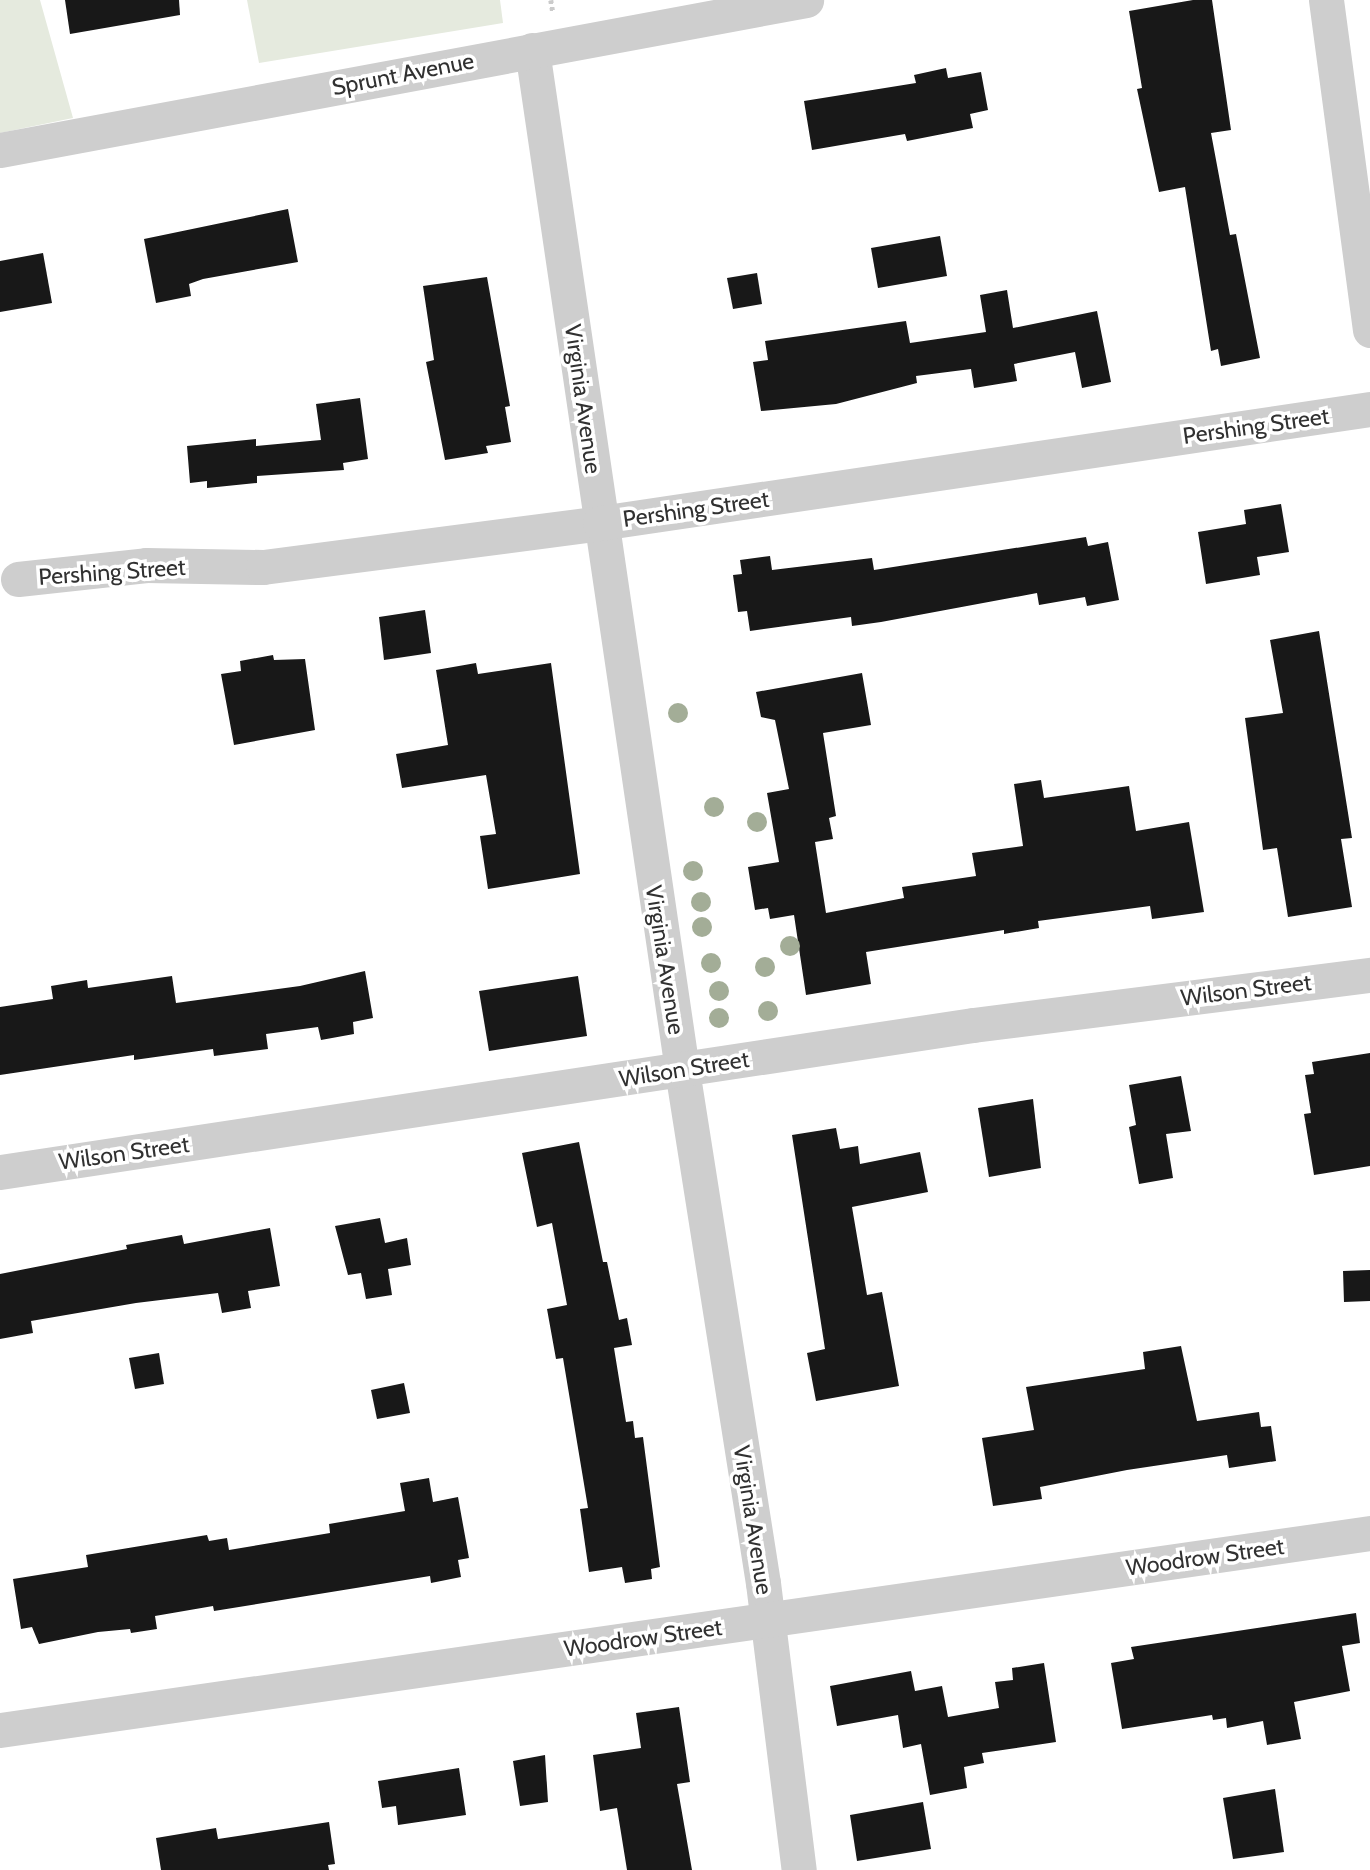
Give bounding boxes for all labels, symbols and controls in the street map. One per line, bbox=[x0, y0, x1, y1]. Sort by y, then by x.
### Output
street label: Sprunt Avenue bbox=[330, 47, 476, 101]
street label: Virginia Avenue bbox=[559, 322, 607, 476]
street label: Pershing Street bbox=[1181, 402, 1331, 450]
street label: Pershing Street bbox=[621, 485, 771, 533]
street label: Pershing Street bbox=[38, 553, 186, 591]
street label: Virginia Avenue bbox=[640, 883, 690, 1037]
street label: Wilson Street bbox=[1179, 968, 1313, 1012]
street label: Wilson Street bbox=[617, 1045, 751, 1093]
street label: Wilson Street bbox=[57, 1130, 191, 1176]
street label: Virginia Avenue bbox=[728, 1443, 778, 1597]
street label: Woodrow Street bbox=[1124, 1532, 1286, 1582]
street label: Woodrow Street bbox=[562, 1613, 724, 1663]

